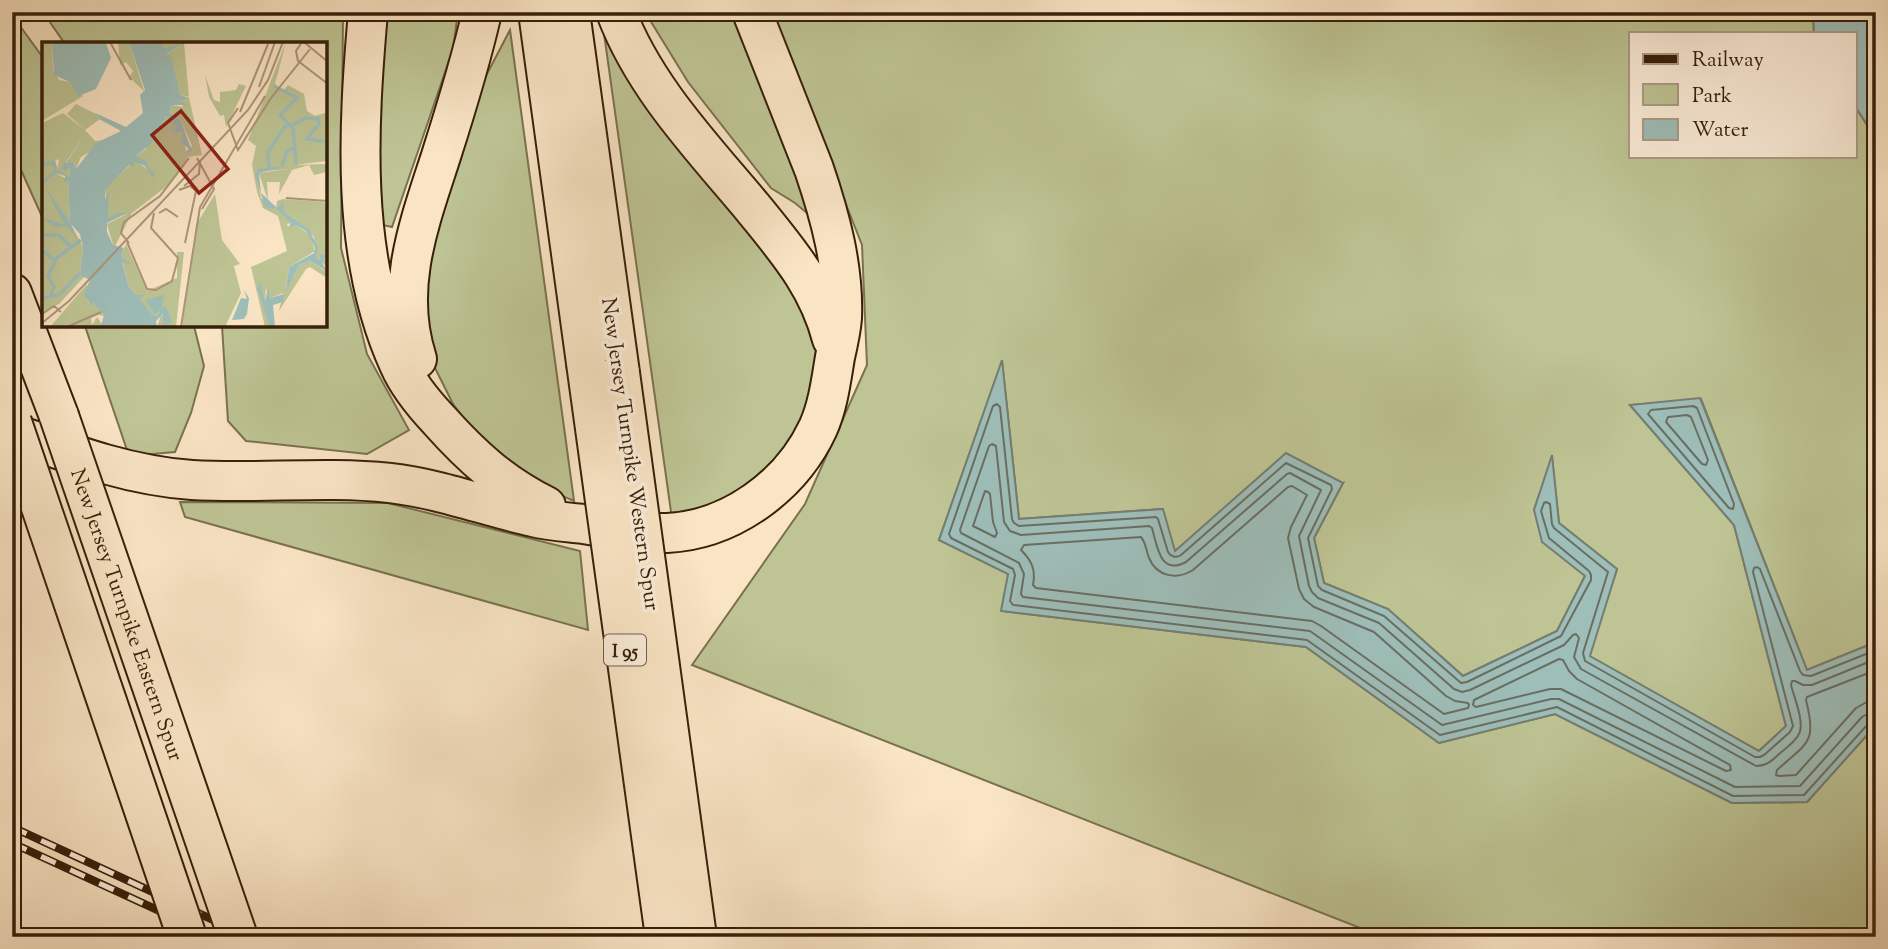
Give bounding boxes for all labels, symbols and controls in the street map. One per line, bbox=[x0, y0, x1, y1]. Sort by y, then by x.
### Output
legend bbox=[1629, 32, 1856, 158]
inset map bbox=[42, 42, 327, 327]
text: Railway bbox=[1692, 46, 1764, 76]
text: Park bbox=[1692, 82, 1733, 112]
text: Water bbox=[1692, 116, 1749, 146]
street label: New Jersey Turnpike Western Spur bbox=[592, 296, 666, 613]
street label: New Jersey Turnpike Eastern Spur bbox=[61, 465, 189, 766]
road number: I 95 bbox=[604, 635, 646, 666]

